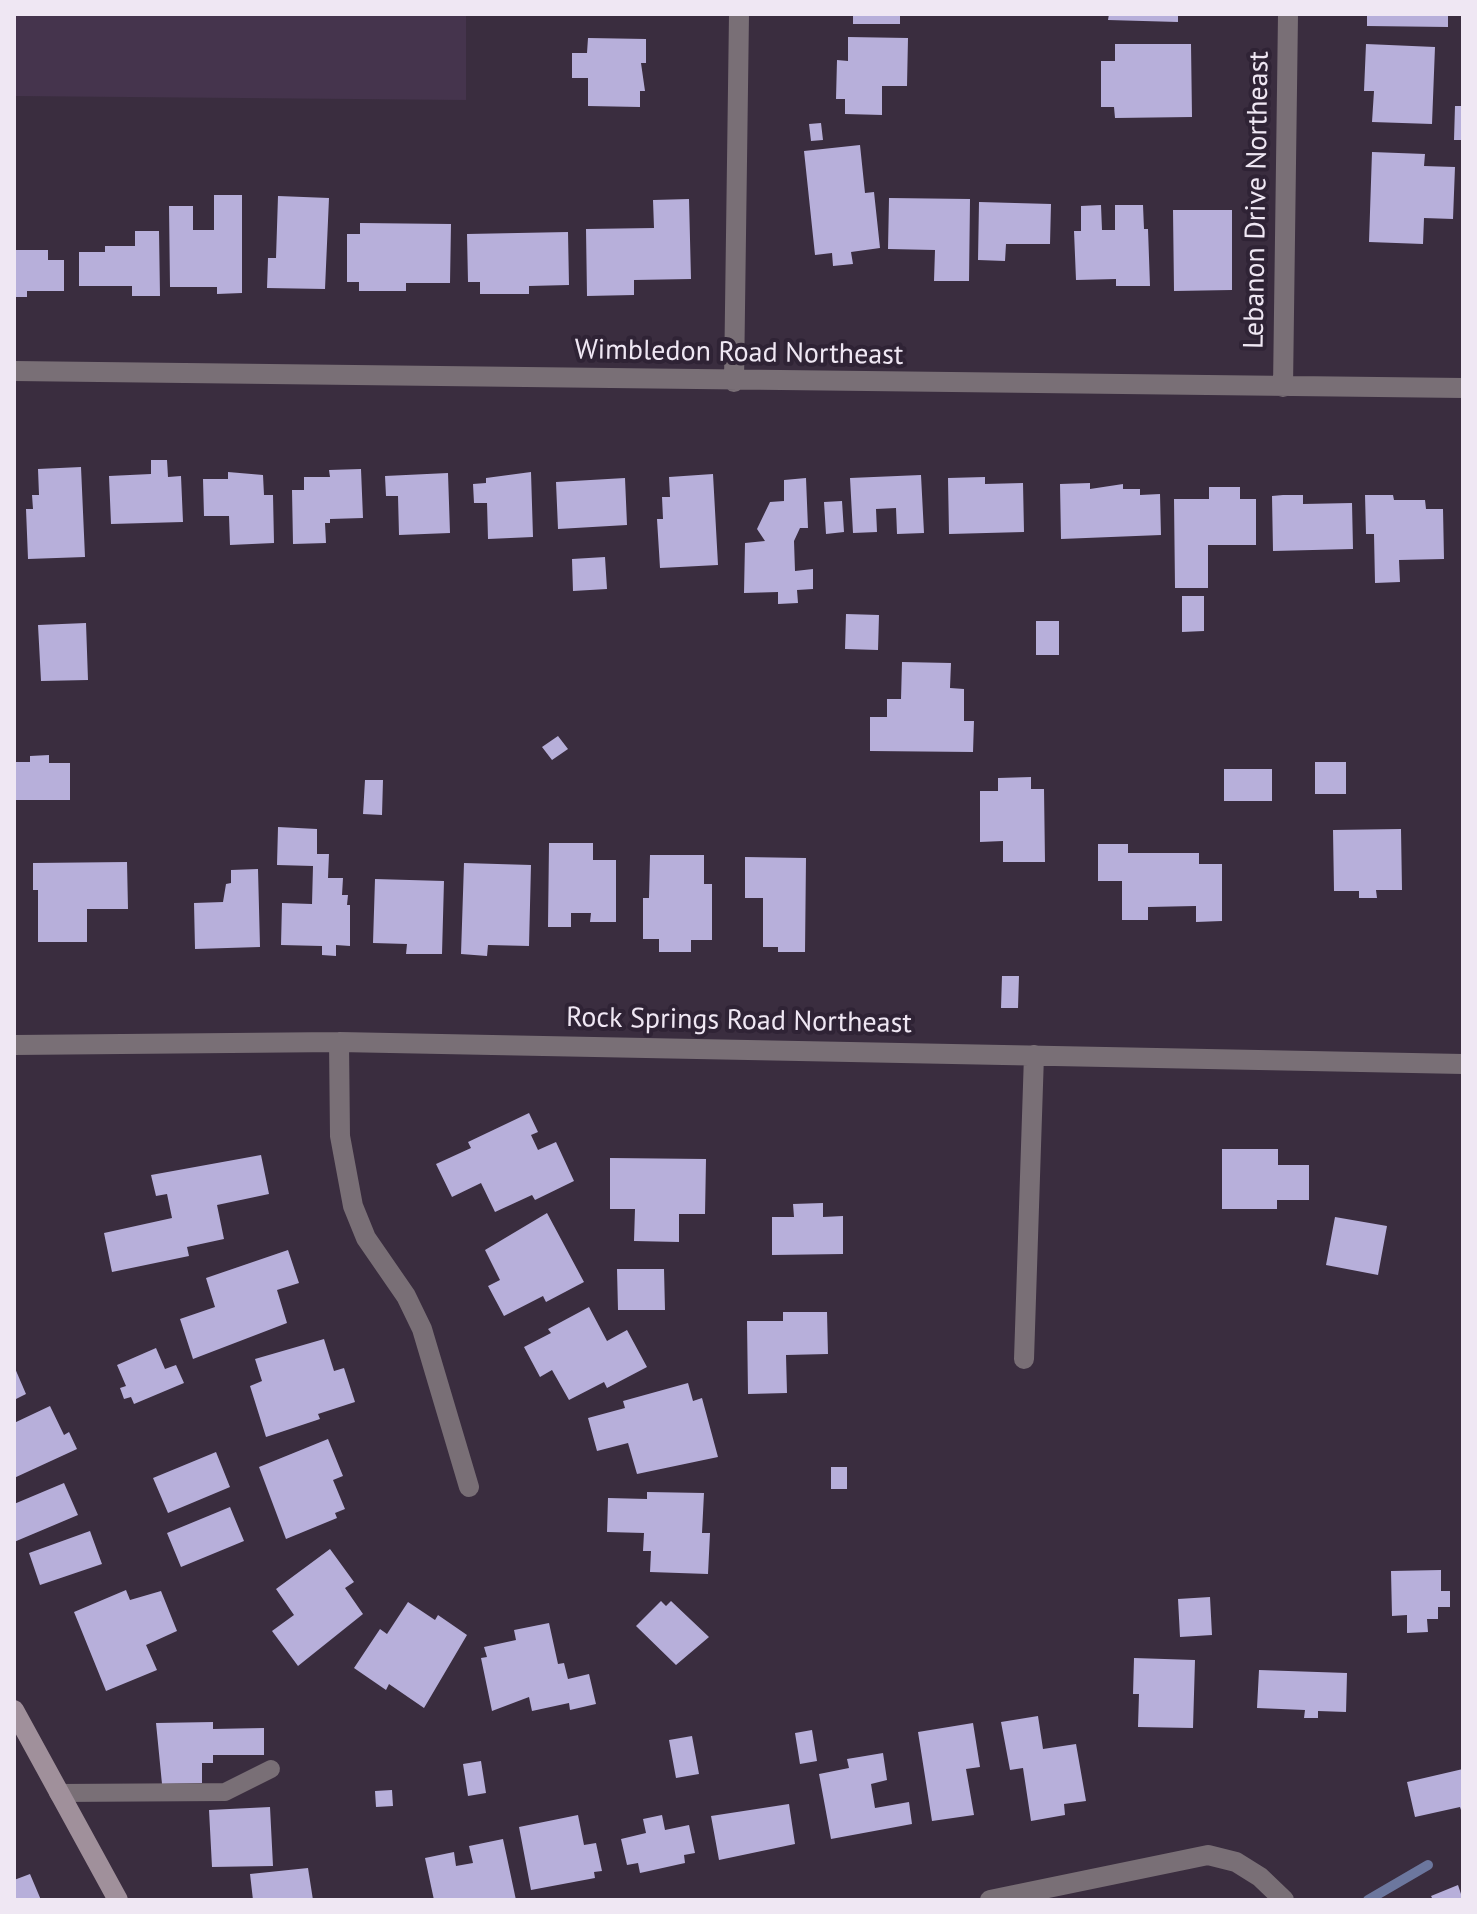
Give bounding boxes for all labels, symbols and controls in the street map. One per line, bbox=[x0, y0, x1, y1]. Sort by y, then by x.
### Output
street label: Lebanon Drive Northeast bbox=[1238, 51, 1276, 349]
street label: Wimbledon Road Northeast bbox=[574, 333, 904, 373]
street label: Rock Springs Road Northeast bbox=[566, 1001, 912, 1041]

